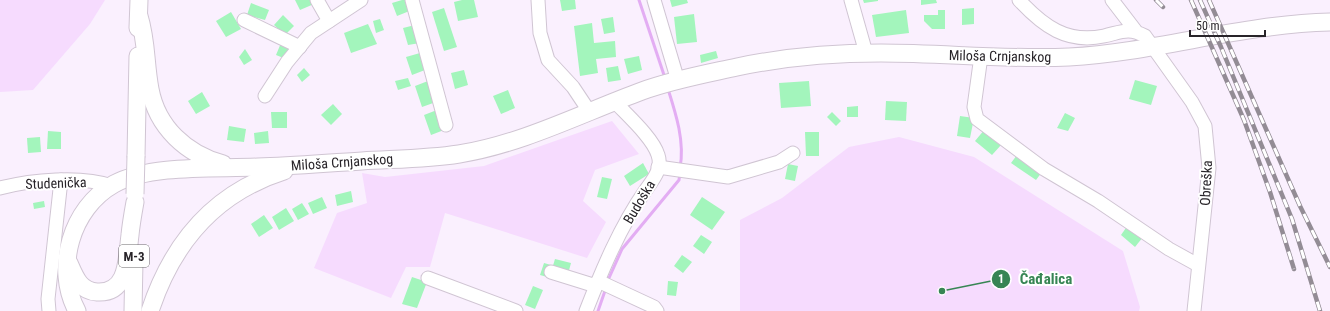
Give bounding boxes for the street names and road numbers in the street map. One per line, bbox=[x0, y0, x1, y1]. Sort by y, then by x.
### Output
street label: Miloša Crnjanskog bbox=[949, 47, 1051, 65]
street label: Miloša Crnjanskog bbox=[290, 150, 394, 174]
street label: Obreška bbox=[1197, 160, 1215, 206]
street label: Studenička bbox=[25, 174, 87, 192]
street label: Budoška bbox=[620, 177, 658, 227]
road number: M-3 bbox=[119, 245, 149, 267]

